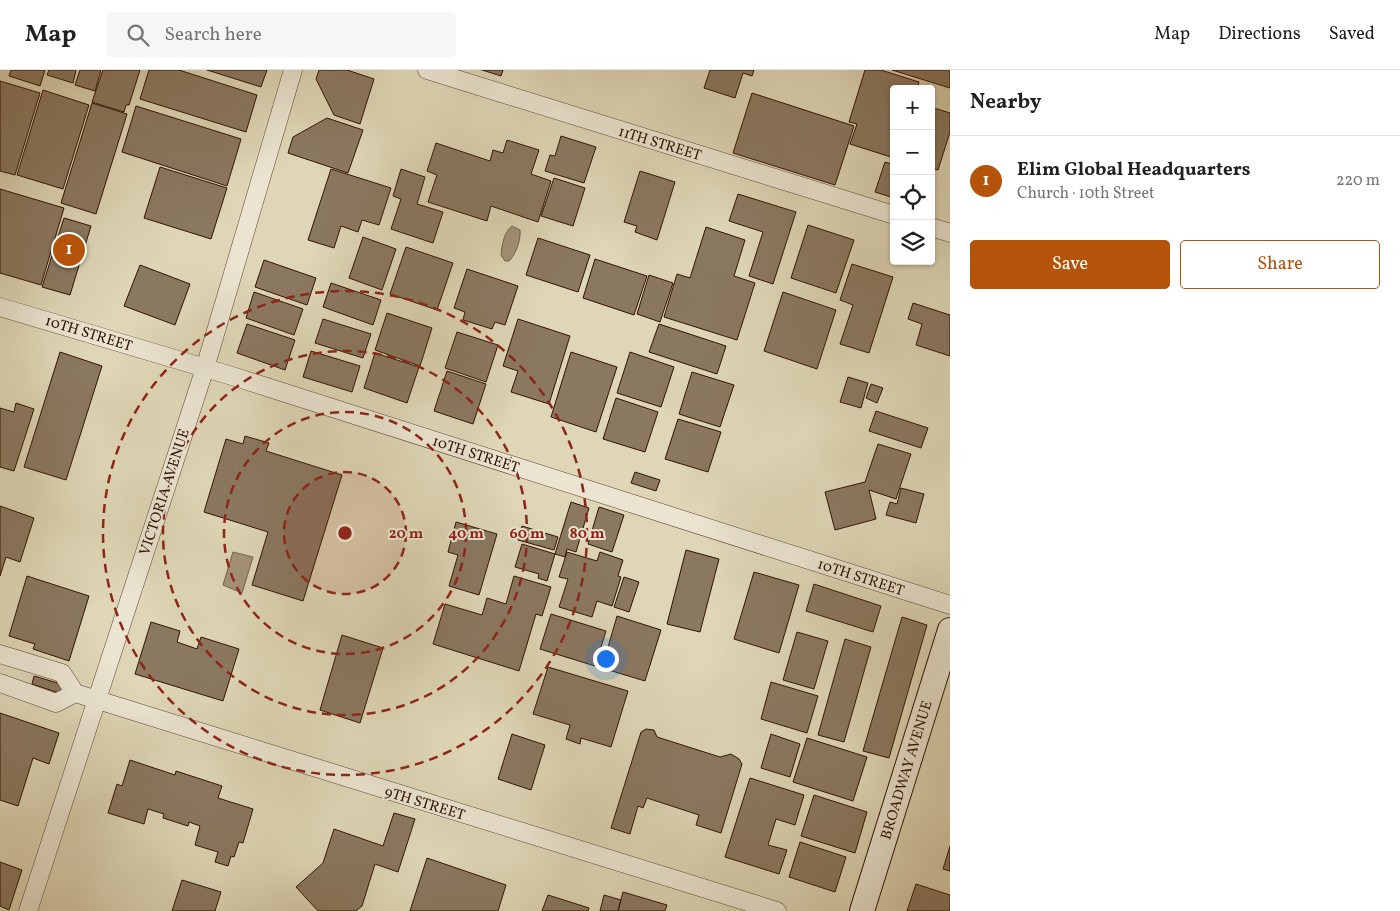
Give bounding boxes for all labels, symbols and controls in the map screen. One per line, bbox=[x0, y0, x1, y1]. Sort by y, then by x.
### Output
search box bbox=[106, 12, 456, 57]
text: Map bbox=[25, 18, 76, 52]
icon: search bbox=[124, 21, 152, 49]
text: Search here bbox=[164, 22, 262, 48]
text: Map bbox=[1154, 22, 1190, 47]
text: Directions bbox=[1218, 22, 1301, 47]
text: Saved bbox=[1329, 22, 1375, 47]
map controls bbox=[890, 85, 935, 265]
button: + bbox=[890, 85, 935, 130]
text: Nearby bbox=[970, 88, 1041, 117]
street label: 11TH STREET bbox=[615, 122, 704, 167]
button: − bbox=[890, 130, 935, 175]
text: Elim Global Headquarters bbox=[1017, 157, 1250, 183]
text: 1 bbox=[983, 170, 989, 192]
text: 220 m bbox=[1336, 170, 1380, 192]
button: locate bbox=[890, 175, 935, 220]
text: Church · 10th Street bbox=[1017, 183, 1155, 205]
button: layers bbox=[890, 220, 935, 265]
pin: 1 bbox=[53, 231, 85, 269]
button: Save bbox=[970, 240, 1170, 289]
button: Share bbox=[1180, 240, 1380, 289]
street label: 10TH STREET bbox=[42, 311, 135, 358]
street label: VICTORIA AVENUE bbox=[135, 426, 196, 558]
street label: 10TH STREET bbox=[429, 431, 522, 479]
centre of rings bbox=[336, 524, 354, 542]
text: 20 m bbox=[389, 524, 424, 545]
text: 40 m bbox=[448, 524, 484, 545]
text: 60 m bbox=[510, 524, 545, 545]
text: 80 m bbox=[570, 524, 605, 545]
street label: 10TH STREET bbox=[814, 554, 907, 602]
your location bbox=[593, 646, 619, 672]
street label: BROADWAY AVENUE bbox=[876, 698, 939, 843]
street label: 9TH STREET bbox=[382, 782, 468, 827]

